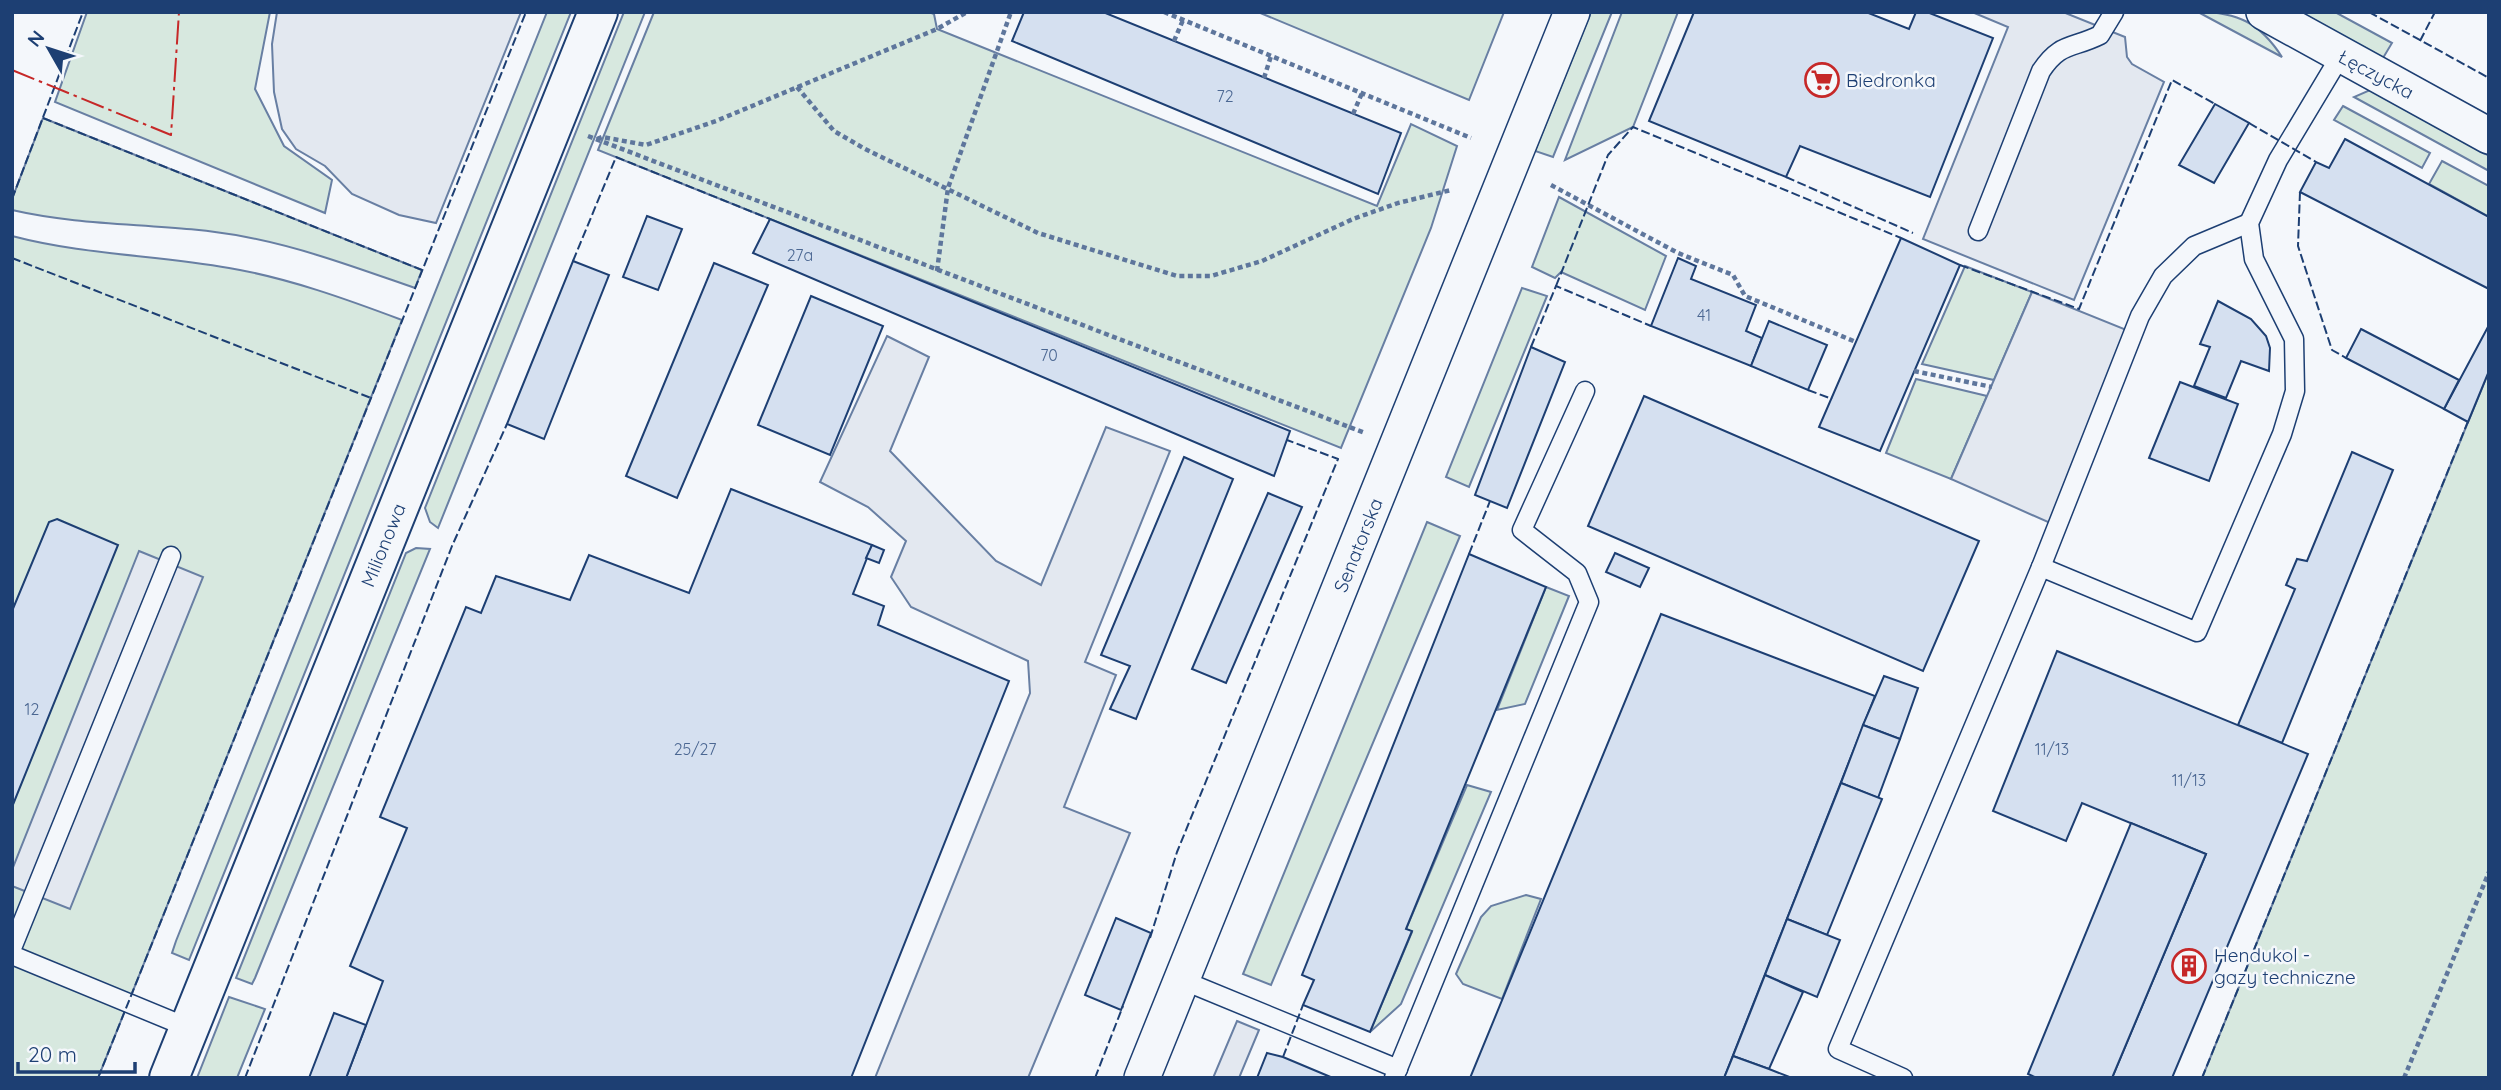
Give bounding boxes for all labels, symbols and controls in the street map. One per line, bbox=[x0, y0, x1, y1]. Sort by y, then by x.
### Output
north arrow bbox=[14, 14, 84, 84]
text: N bbox=[22, 25, 50, 51]
street label: Łęczycka bbox=[2334, 44, 2418, 104]
supermarket icon: Biedronka bbox=[1803, 61, 1841, 99]
place label: Biedronka bbox=[1846, 68, 1936, 92]
house number: 72 bbox=[1216, 86, 1234, 106]
house number: 27a bbox=[787, 245, 813, 265]
house number: 41 bbox=[1697, 305, 1711, 325]
house number: 70 bbox=[1040, 345, 1058, 365]
street label: Senatorska bbox=[1328, 494, 1388, 596]
street label: Milionowa bbox=[355, 500, 411, 590]
house number: 12 bbox=[25, 699, 40, 719]
house number: 25/27 bbox=[674, 739, 716, 759]
house number: 11/13 bbox=[2035, 739, 2069, 759]
house number: 11/13 bbox=[2172, 770, 2206, 790]
place label: Hendukol - gazy techniczne bbox=[2214, 943, 2356, 989]
building icon: Hendukol - gazy techniczne bbox=[2170, 947, 2208, 985]
scale bar bbox=[18, 1030, 135, 1074]
text: 20 m bbox=[28, 1041, 77, 1067]

